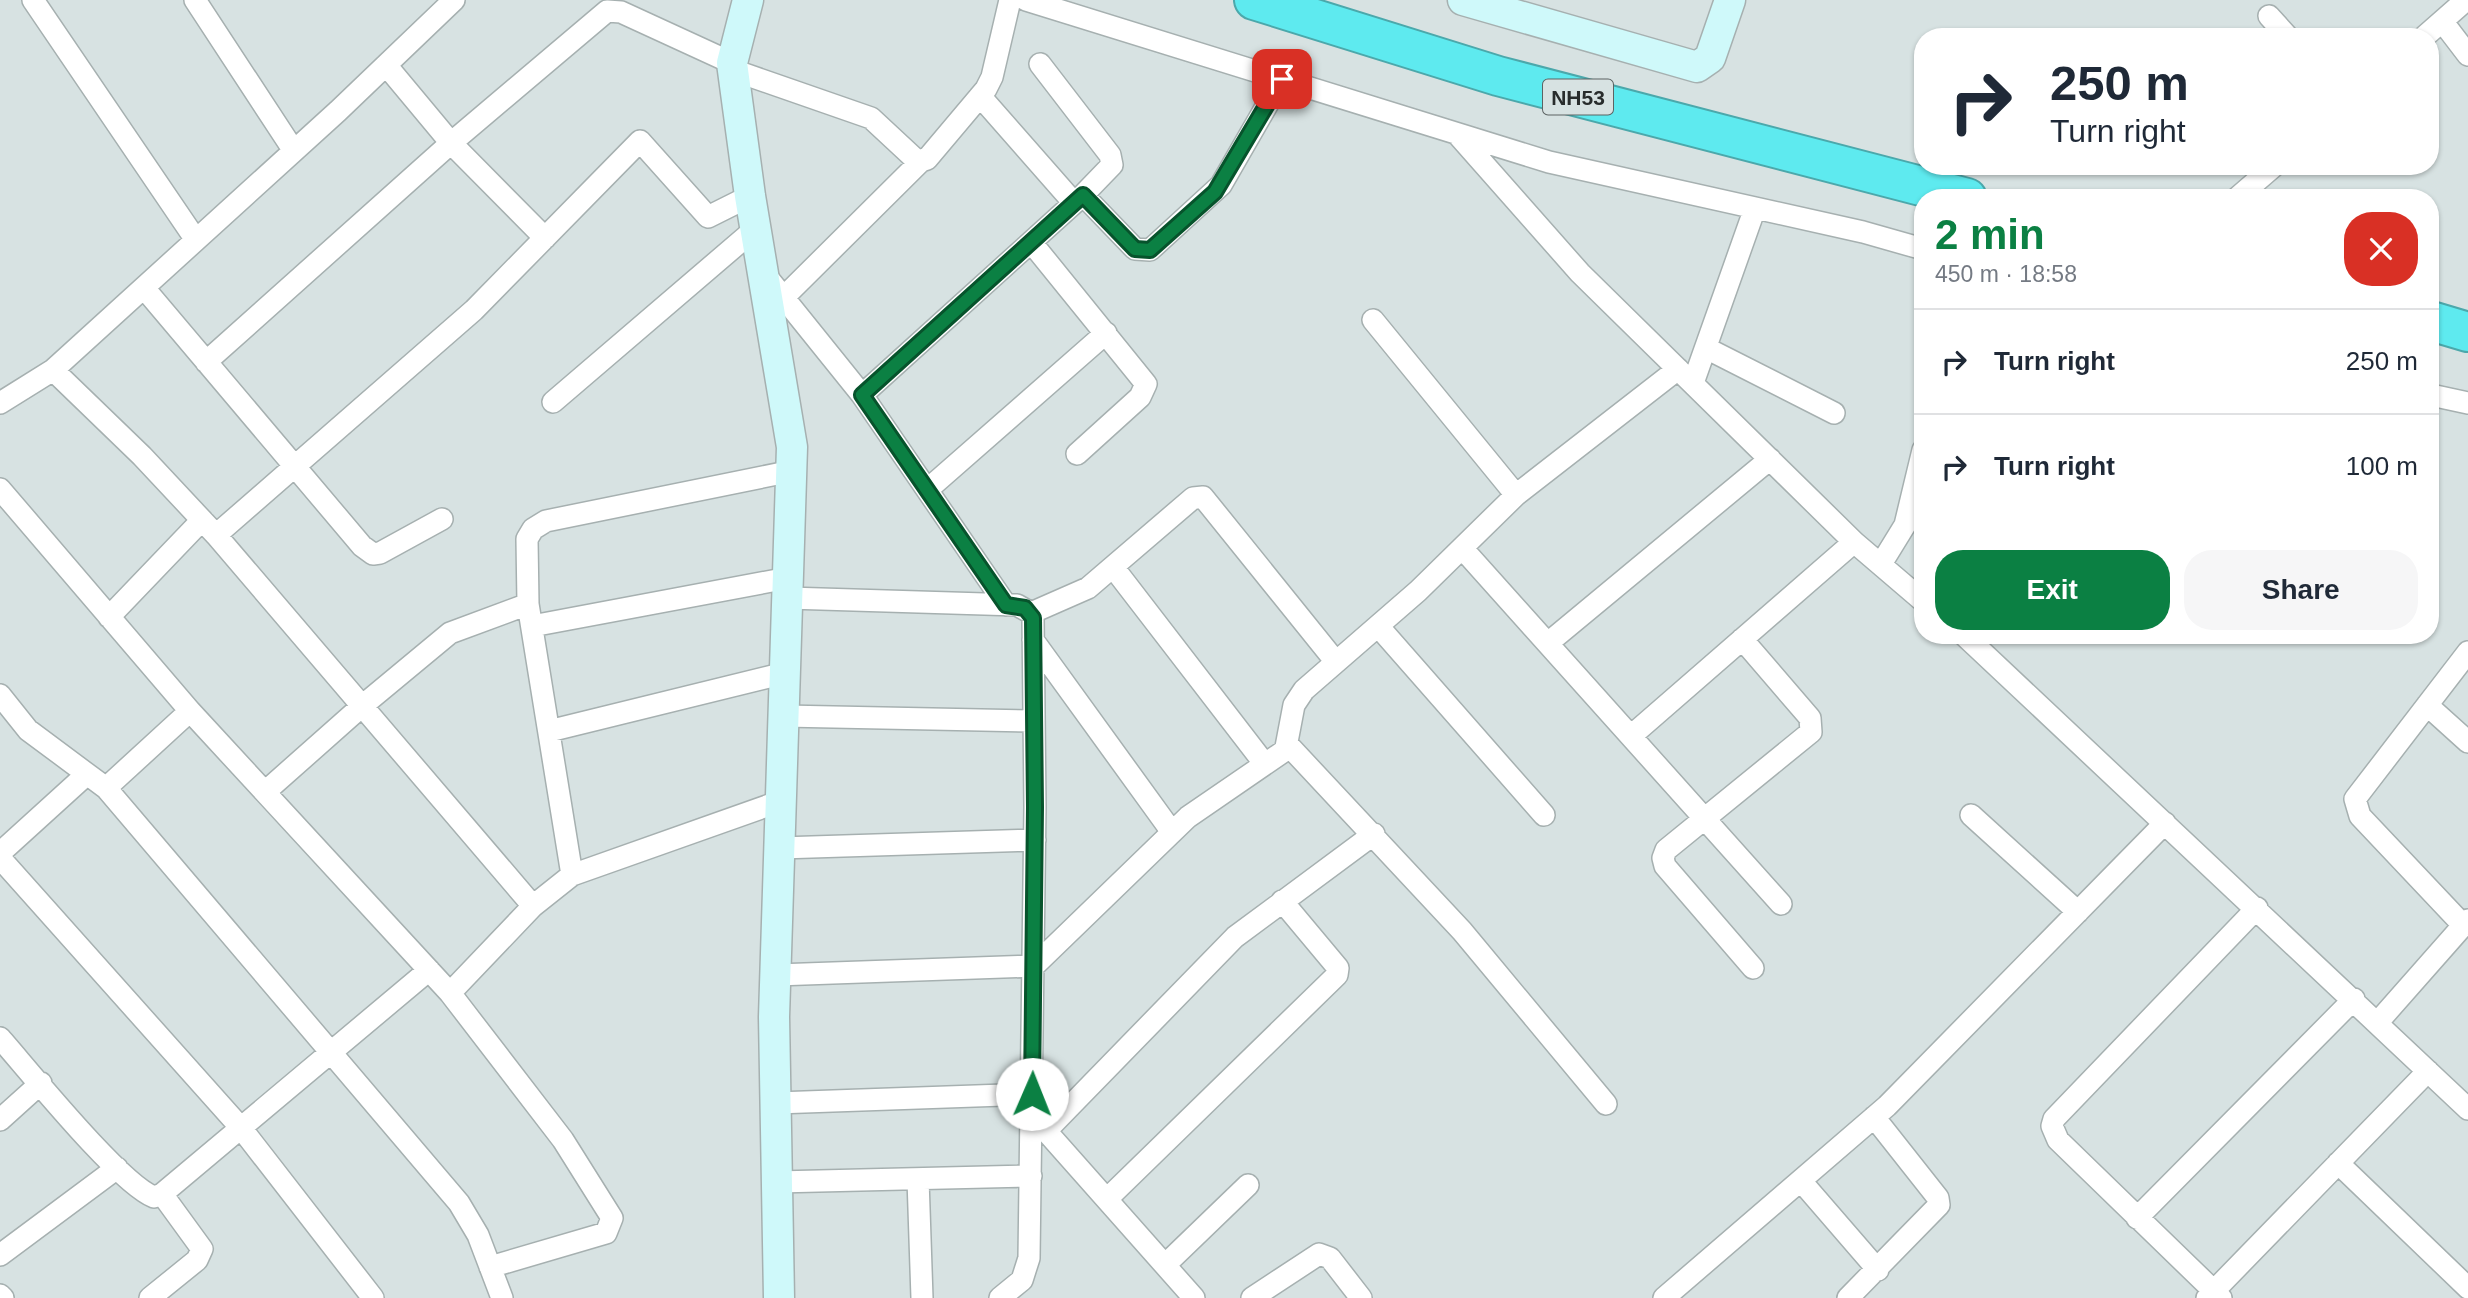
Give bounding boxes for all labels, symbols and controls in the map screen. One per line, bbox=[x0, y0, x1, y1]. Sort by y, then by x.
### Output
pin bbox=[1252, 49, 1312, 109]
icon: right bbox=[1935, 56, 2026, 147]
text: 250 m bbox=[2050, 56, 2189, 110]
icon: arrive bbox=[1263, 60, 1301, 98]
road number: NH53 bbox=[1543, 80, 1613, 114]
text: Turn right bbox=[2050, 113, 2186, 149]
text: 2 min bbox=[1935, 211, 2045, 258]
button: close bbox=[2344, 212, 2418, 286]
text: 450 m · 18:58 bbox=[1935, 261, 2077, 287]
icon: right bbox=[1935, 343, 1973, 381]
text: Turn right bbox=[1994, 346, 2115, 376]
text: 250 m bbox=[2346, 346, 2418, 376]
icon: right bbox=[1935, 448, 1973, 486]
text: Turn right bbox=[1994, 451, 2115, 481]
text: 100 m bbox=[2346, 451, 2418, 481]
button: Exit bbox=[1935, 550, 2170, 630]
button: Share bbox=[2184, 550, 2418, 630]
position arrow bbox=[995, 1057, 1069, 1131]

